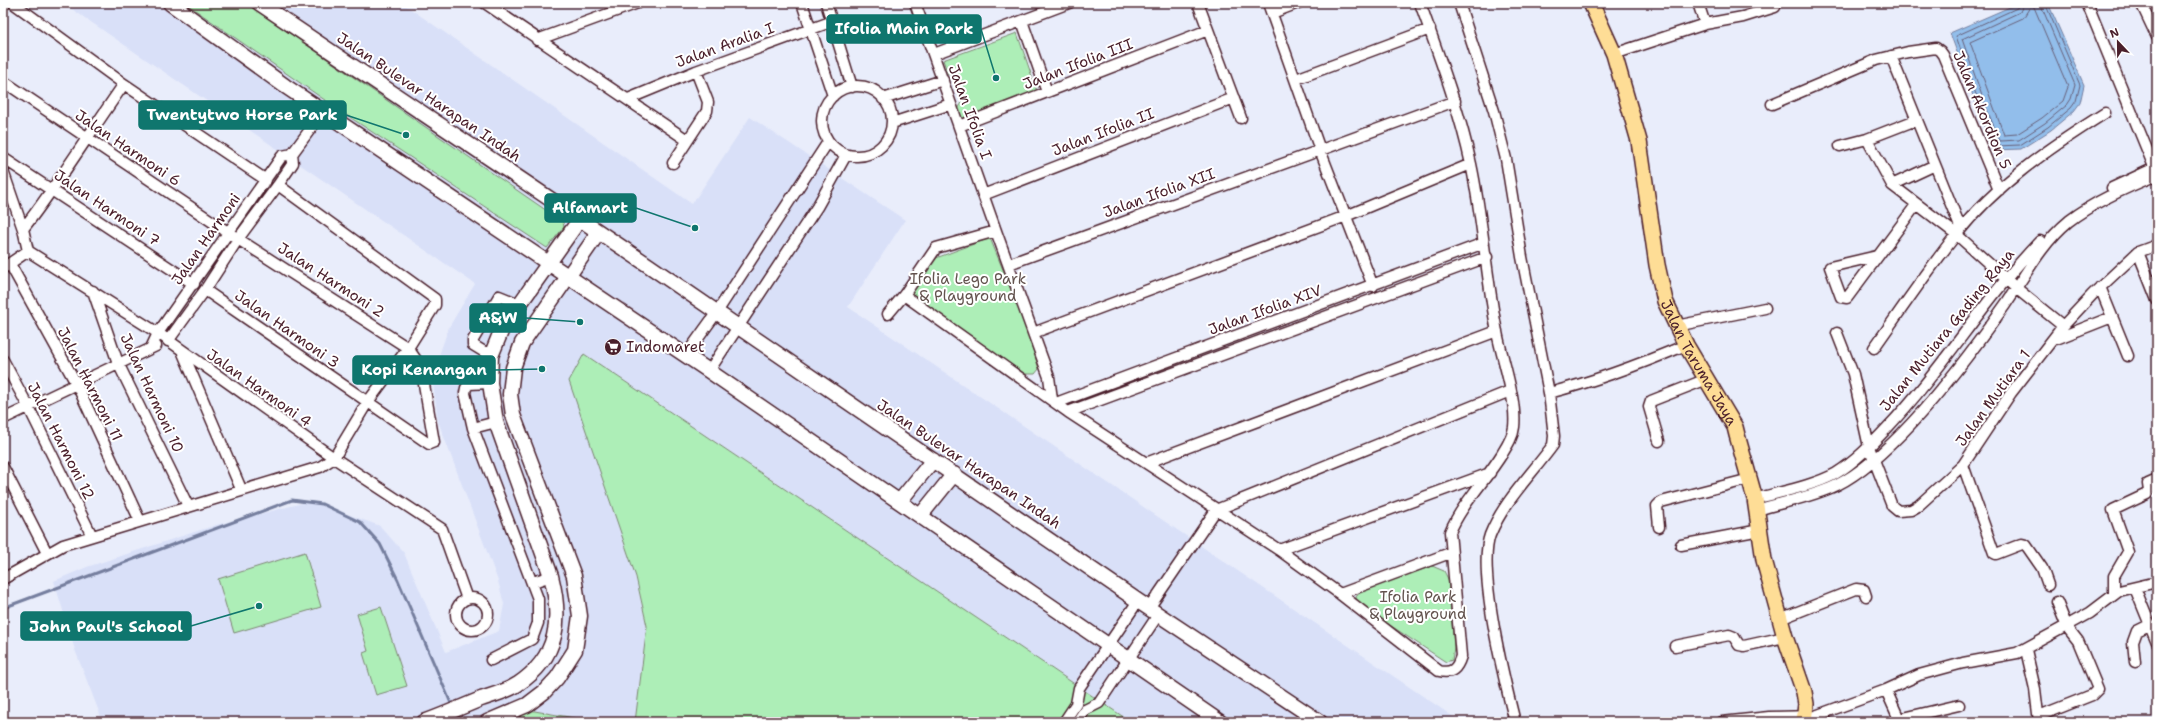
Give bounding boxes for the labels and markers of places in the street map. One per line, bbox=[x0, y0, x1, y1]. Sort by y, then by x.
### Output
callout: Ifolia Main Park bbox=[827, 15, 981, 43]
callout: Twentytwo Horse Park bbox=[139, 101, 346, 129]
callout: Alfamart bbox=[545, 194, 636, 222]
callout: A&W bbox=[470, 304, 526, 332]
supermarket icon: Indomaret bbox=[603, 337, 623, 357]
place label: Indomaret bbox=[626, 337, 705, 357]
callout: Kopi Kenangan bbox=[353, 356, 495, 384]
callout: John Paul's School bbox=[21, 612, 191, 640]

